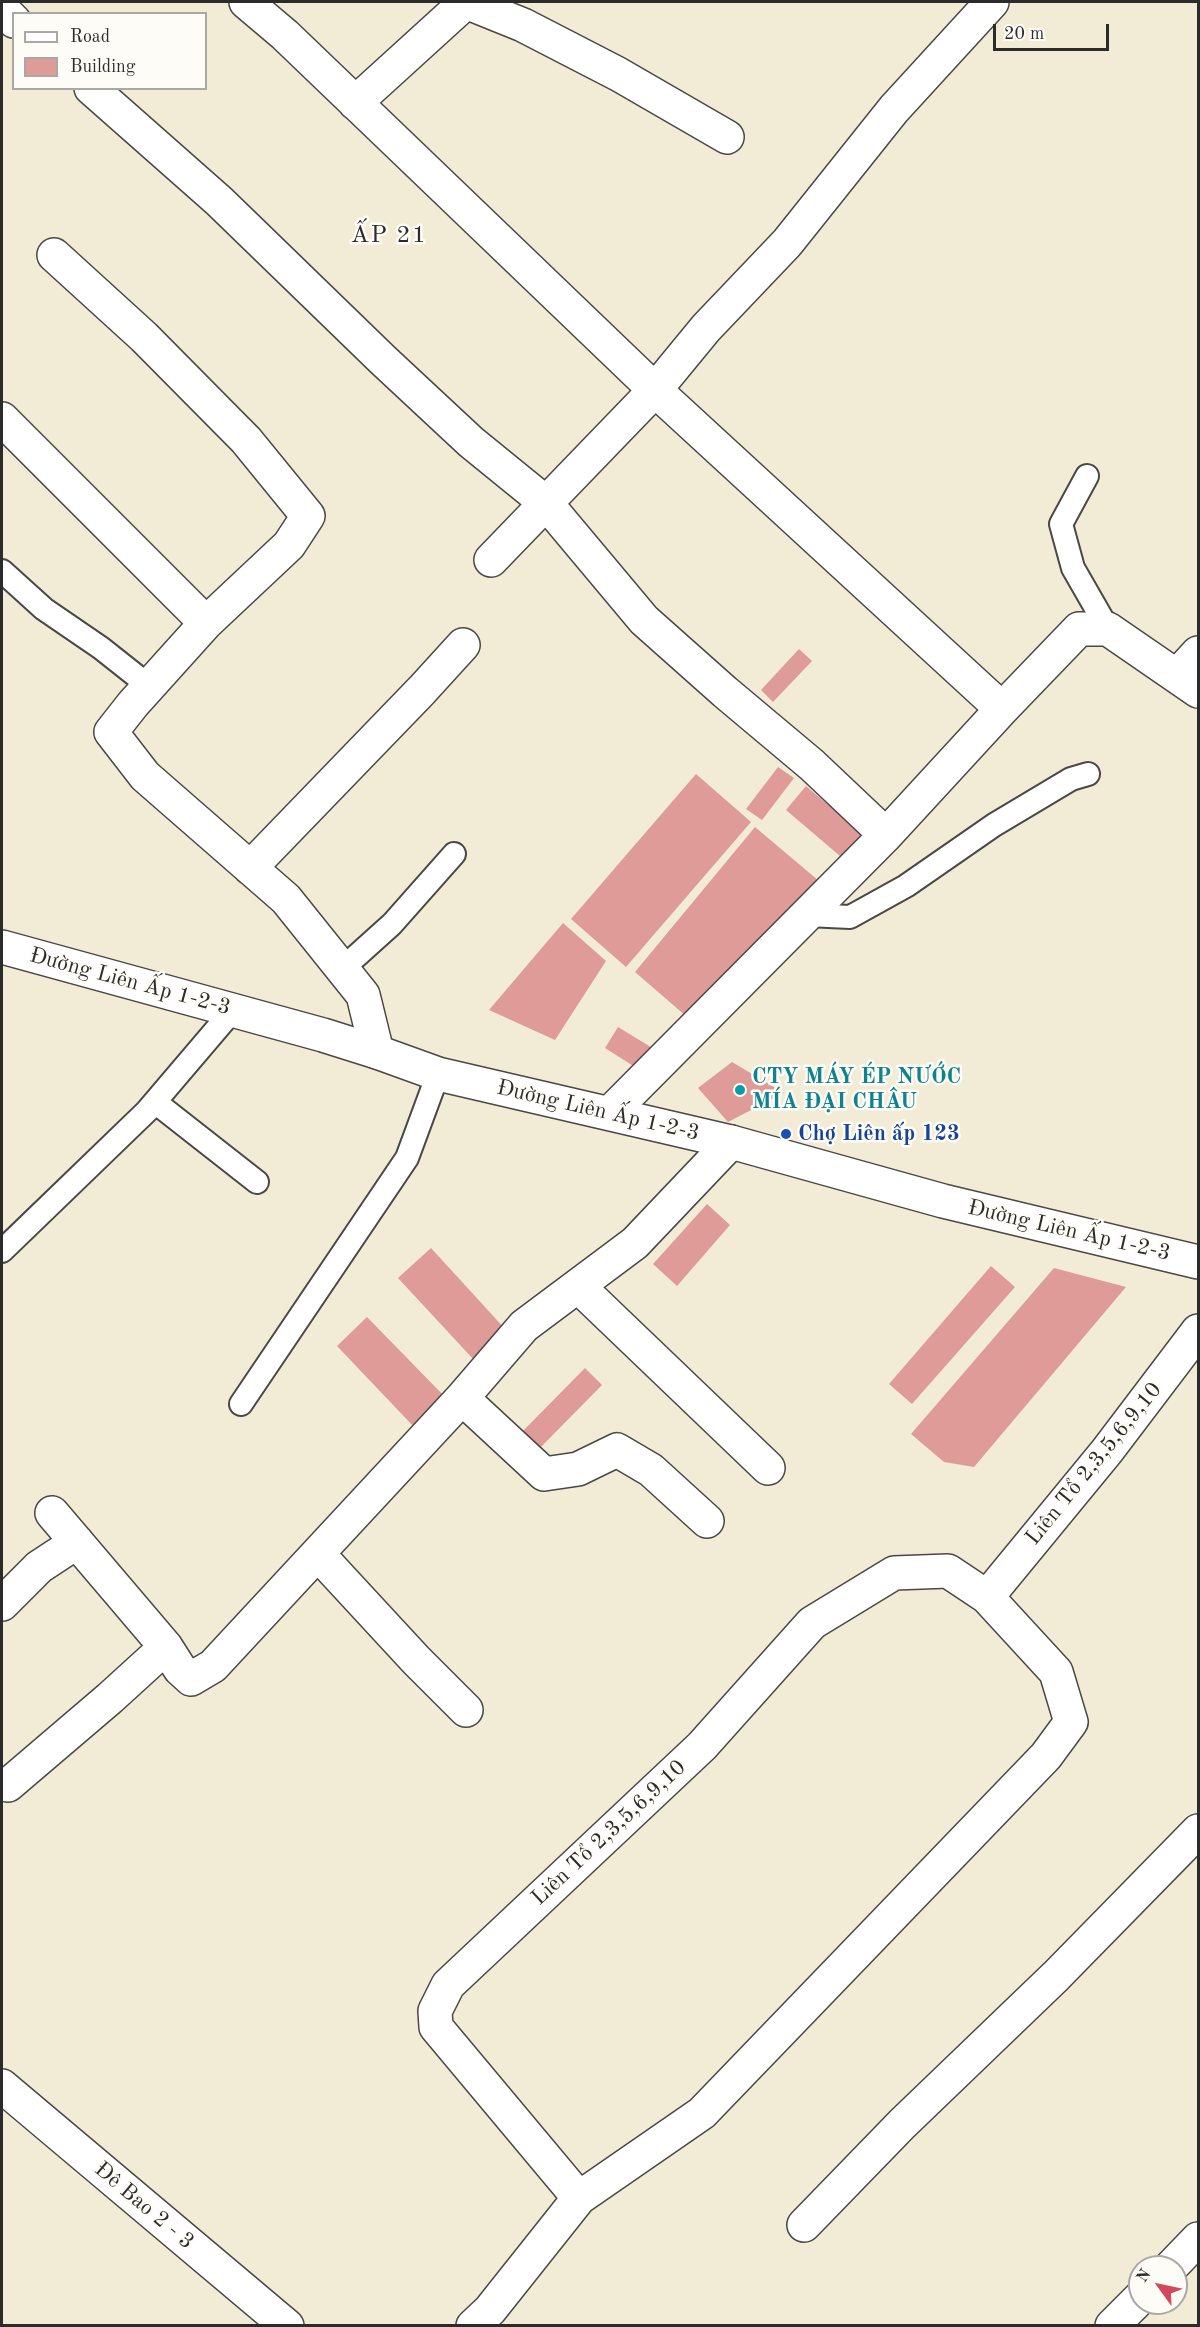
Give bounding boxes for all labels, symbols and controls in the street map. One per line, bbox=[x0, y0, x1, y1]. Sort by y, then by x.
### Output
legend bbox=[12, 12, 207, 90]
scale bar bbox=[996, 12, 1112, 50]
text: 20 m bbox=[1004, 25, 1044, 43]
text: Road bbox=[70, 28, 110, 46]
text: Building bbox=[70, 58, 135, 76]
district label: ẤP 21 bbox=[351, 222, 427, 250]
street label: Đường Liên Ấp 1-2-3 bbox=[26, 942, 234, 1022]
place label: CTY MÁY ÉP NƯỚC MÍA ĐẠI CHÂU bbox=[752, 1064, 961, 1116]
street label: Đường Liên Ấp 1-2-3 bbox=[494, 1075, 702, 1147]
marker: CTY MÁY ÉP NƯỚC MÍA ĐẠI CHÂU bbox=[733, 1083, 747, 1097]
place label: Chợ Liên ấp 123 bbox=[798, 1121, 960, 1147]
marker: Chợ Liên ấp 123 bbox=[779, 1127, 793, 1141]
street label: Đường Liên Ấp 1-2-3 bbox=[965, 1195, 1173, 1267]
street label: Liên Tổ 2,3,5,6,9,10 bbox=[1020, 1377, 1168, 1551]
street label: Liên Tổ 2,3,5,6,9,10 bbox=[526, 1755, 692, 1911]
street label: Đê Bao 2 - 3 bbox=[89, 2157, 199, 2255]
north arrow bbox=[1128, 2255, 1188, 2315]
text: N bbox=[1135, 2267, 1155, 2286]

